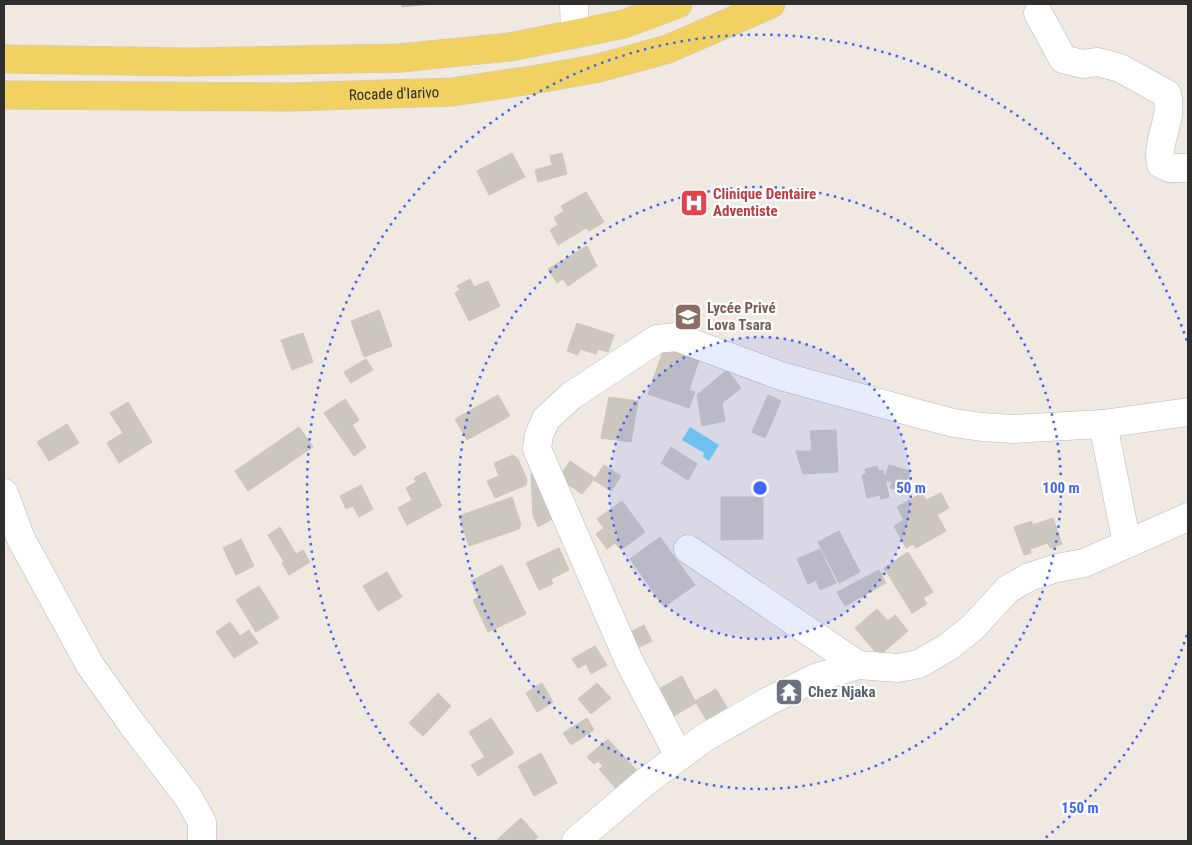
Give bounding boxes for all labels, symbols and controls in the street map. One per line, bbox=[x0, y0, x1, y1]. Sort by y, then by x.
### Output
street label: Rocade d'Iarivo bbox=[348, 83, 439, 104]
place label: Clinique Dentaire Adventiste bbox=[713, 185, 816, 220]
hospital icon: Clinique Dentaire Adventiste bbox=[679, 188, 709, 218]
place label: Lycée Privé Lova Tsara bbox=[707, 299, 776, 334]
school or university icon: Lycée Privé Lova Tsara bbox=[673, 302, 703, 332]
centre of rings bbox=[751, 479, 769, 497]
text: 50 m bbox=[896, 479, 926, 497]
text: 100 m bbox=[1042, 479, 1080, 497]
temple icon: Chez Njaka bbox=[774, 677, 804, 707]
place label: Chez Njaka bbox=[808, 683, 876, 701]
text: 150 m bbox=[1061, 799, 1099, 817]

